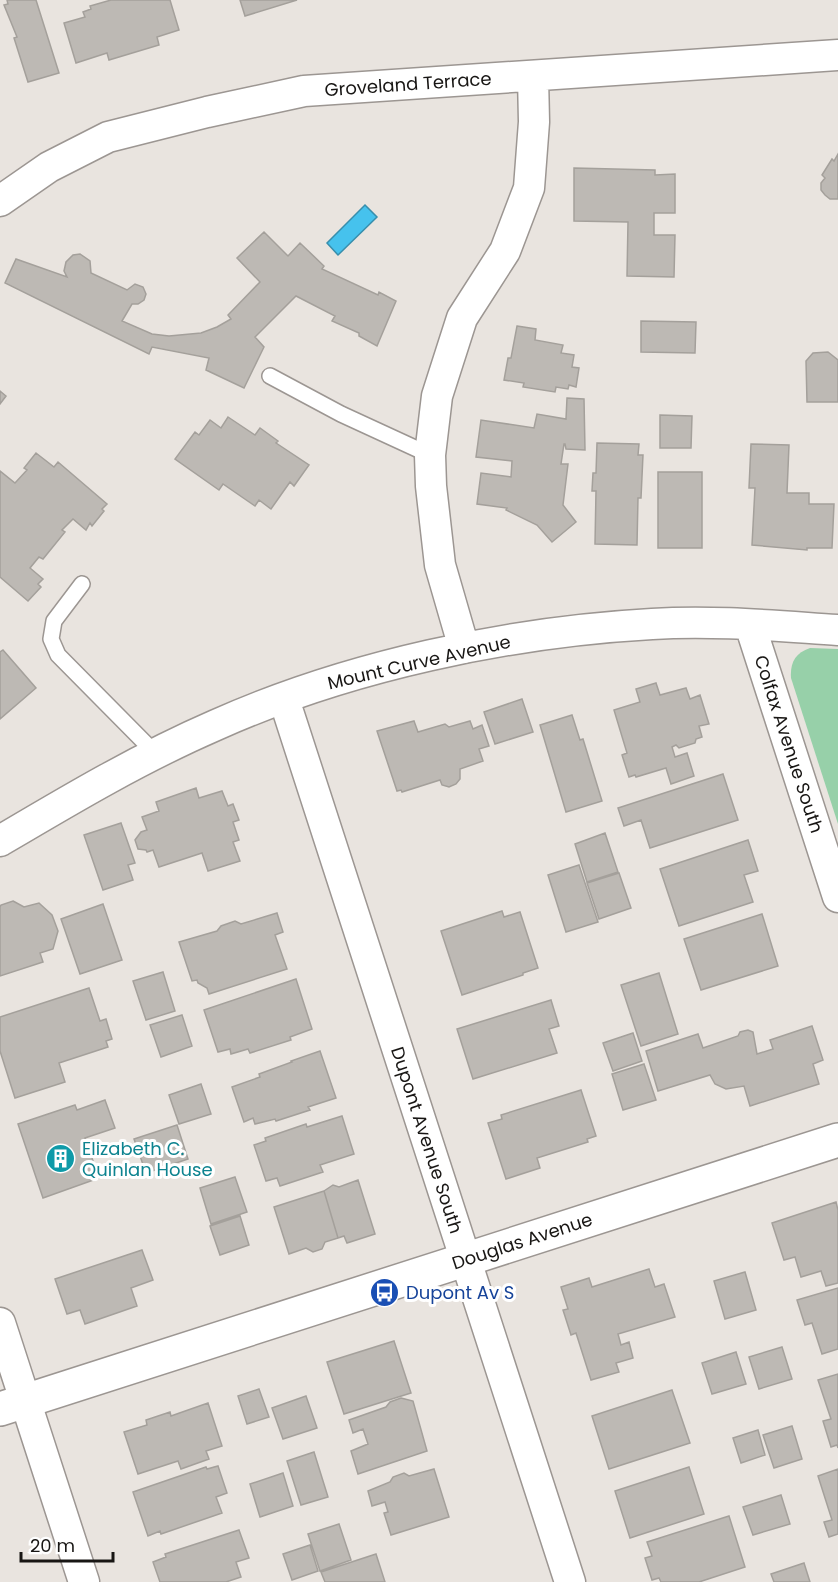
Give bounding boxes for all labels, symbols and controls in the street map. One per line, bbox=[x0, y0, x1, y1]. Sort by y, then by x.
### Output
street label: Groveland Terrace bbox=[324, 66, 492, 102]
street label: Mount Curve Avenue bbox=[325, 629, 513, 695]
street label: Colfax Avenue South bbox=[748, 652, 830, 836]
street label: Dupont Avenue South bbox=[385, 1043, 469, 1237]
place label: Elizabeth C. Quinlan House bbox=[82, 1136, 213, 1182]
building icon: Elizabeth C. Quinlan House bbox=[45, 1142, 77, 1174]
street label: Douglas Avenue bbox=[449, 1207, 595, 1275]
bus stop icon: Dupont Av S bbox=[369, 1276, 401, 1308]
place label: Dupont Av S bbox=[406, 1280, 514, 1305]
scale bar bbox=[21, 1525, 112, 1563]
text: 20 m bbox=[30, 1533, 75, 1558]

